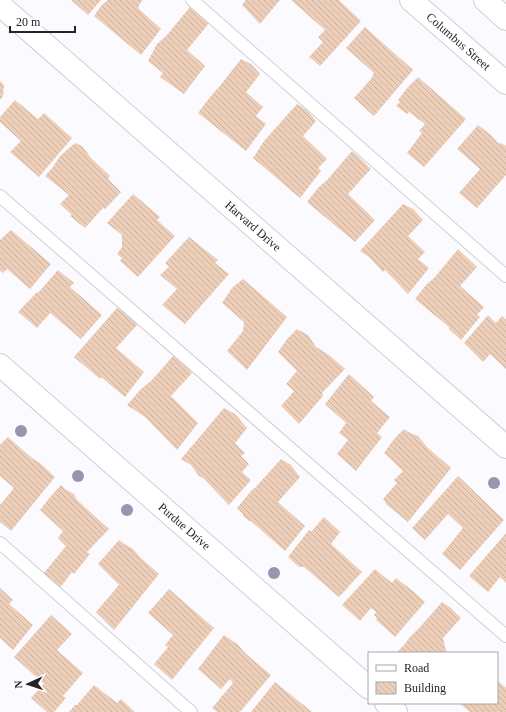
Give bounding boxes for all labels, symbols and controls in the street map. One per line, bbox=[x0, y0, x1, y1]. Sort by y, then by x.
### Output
scale bar bbox=[10, 8, 75, 34]
street label: Columbus Street bbox=[424, 10, 494, 74]
text: 20 m bbox=[16, 15, 41, 29]
street label: Harvard Drive bbox=[222, 198, 284, 254]
street label: Purdue Drive bbox=[156, 500, 213, 553]
legend bbox=[368, 652, 498, 704]
text: Road bbox=[404, 661, 429, 675]
north arrow bbox=[8, 664, 48, 704]
text: N bbox=[12, 680, 24, 689]
text: Building bbox=[404, 681, 446, 695]

